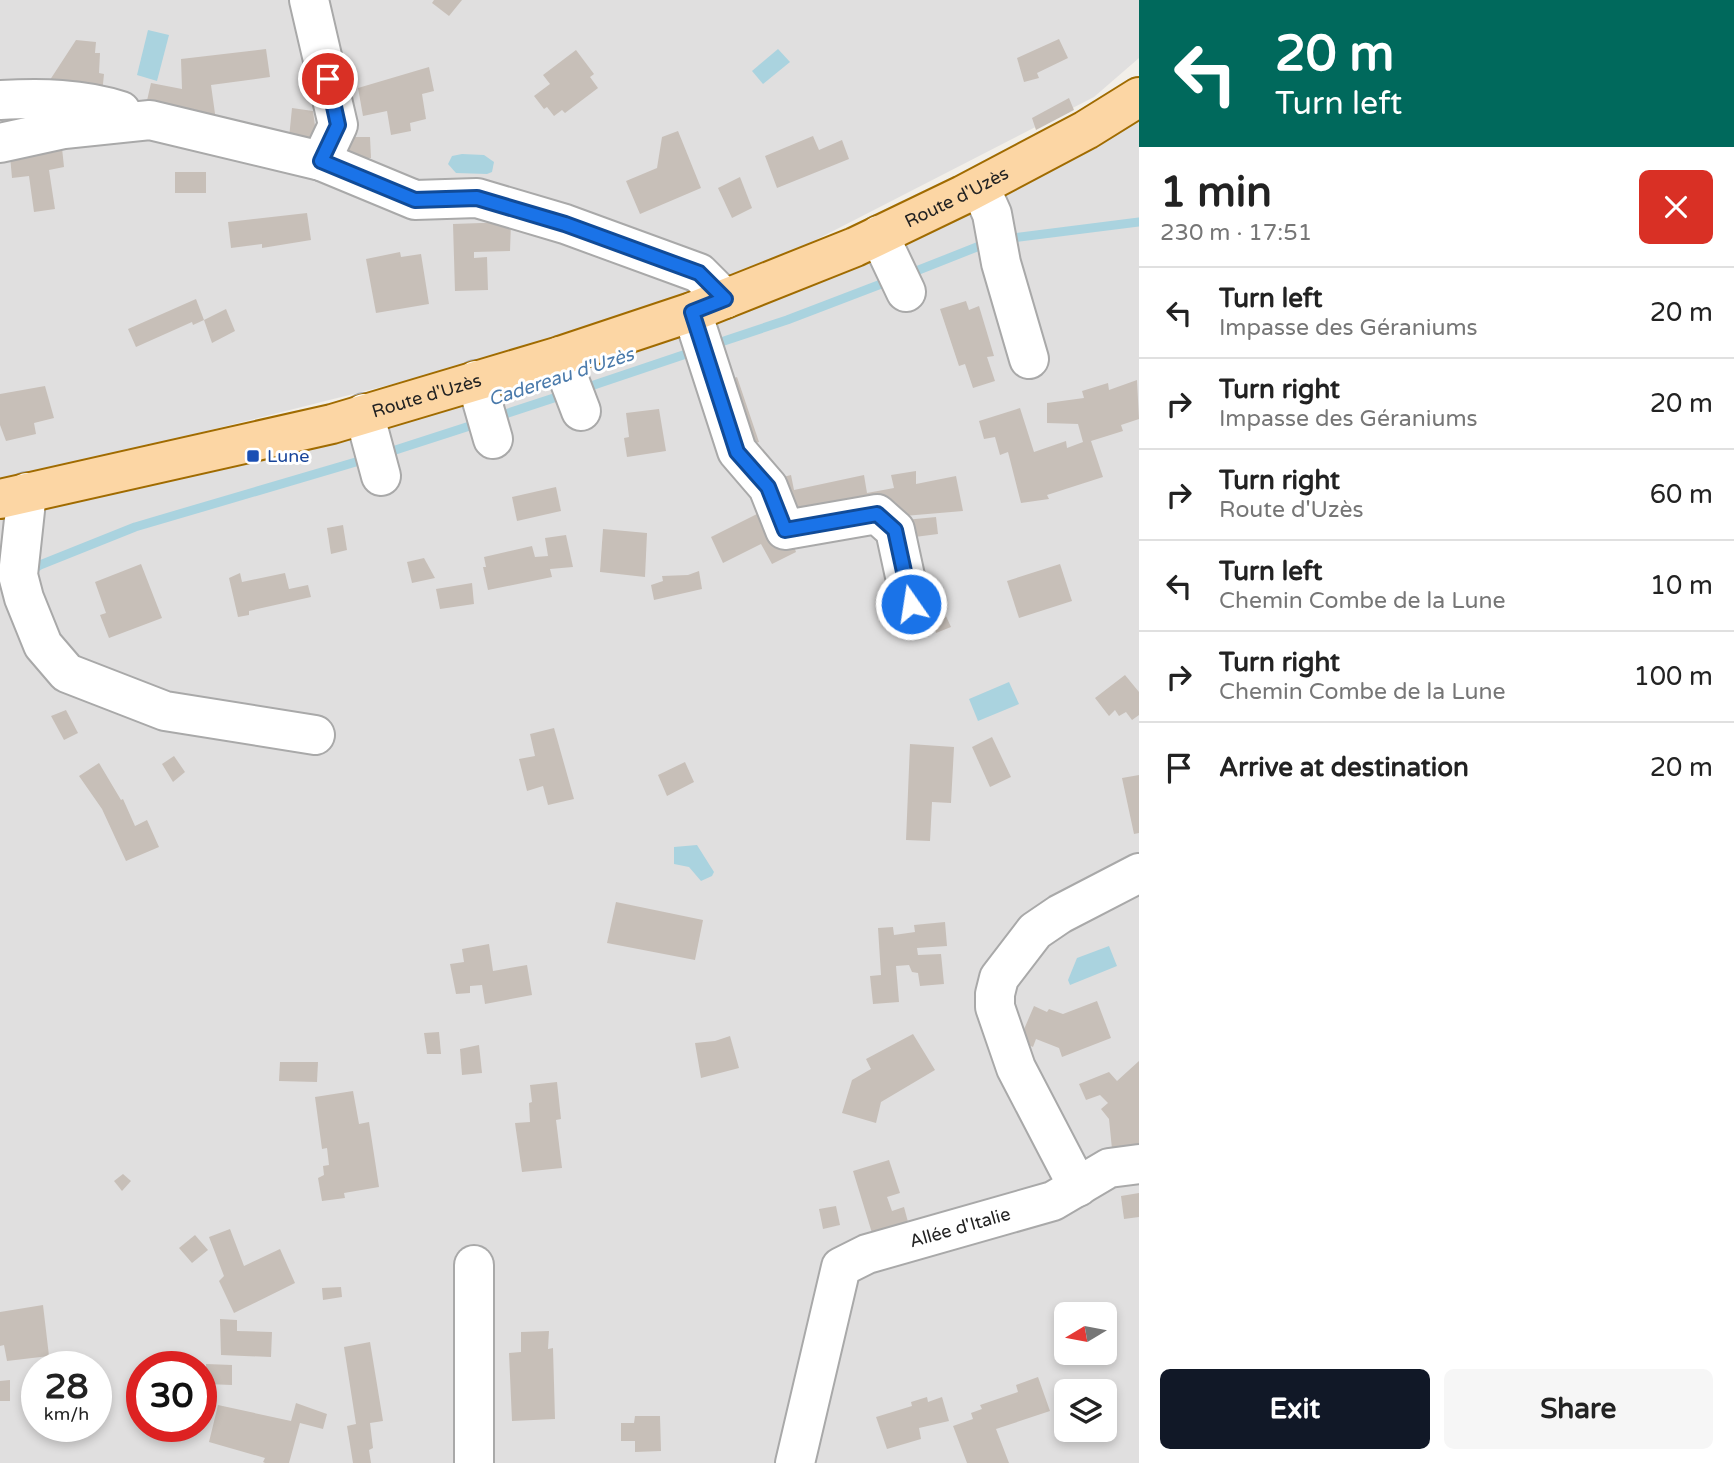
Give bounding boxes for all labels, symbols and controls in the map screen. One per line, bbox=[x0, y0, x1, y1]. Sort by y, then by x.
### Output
text: 20 m bbox=[1275, 25, 1394, 84]
icon: left bbox=[1160, 28, 1251, 119]
pin bbox=[298, 49, 358, 109]
icon: arrive bbox=[309, 60, 347, 98]
text: Turn left bbox=[1275, 85, 1402, 123]
street label: Route d'Uzès bbox=[901, 162, 1012, 232]
text: 1 min bbox=[1160, 167, 1272, 218]
button: close bbox=[1639, 170, 1713, 244]
text: 230 m · 17:51 bbox=[1160, 219, 1312, 247]
text: Turn left bbox=[1219, 283, 1322, 314]
icon: left bbox=[1160, 294, 1198, 332]
text: 20 m bbox=[1650, 297, 1713, 328]
text: Impasse des Géraniums bbox=[1219, 314, 1478, 342]
water label: Cadereau d'Uzès bbox=[486, 343, 638, 411]
street label: Route d'Uzès bbox=[369, 369, 484, 423]
text: Turn right bbox=[1219, 374, 1340, 405]
icon: right bbox=[1160, 385, 1198, 423]
text: 20 m bbox=[1650, 388, 1713, 419]
text: Impasse des Géraniums bbox=[1219, 405, 1478, 433]
place label: Lune bbox=[267, 445, 309, 467]
marker: Lune bbox=[245, 448, 261, 464]
text: Turn right bbox=[1219, 465, 1340, 496]
icon: right bbox=[1160, 476, 1198, 514]
text: 60 m bbox=[1650, 479, 1713, 510]
text: Route d'Uzès bbox=[1219, 496, 1364, 524]
text: Turn left bbox=[1219, 556, 1322, 587]
position arrow bbox=[874, 567, 948, 641]
icon: left bbox=[1160, 567, 1198, 605]
text: 10 m bbox=[1650, 570, 1713, 601]
text: Chemin Combe de la Lune bbox=[1219, 587, 1506, 615]
text: Turn right bbox=[1219, 647, 1340, 678]
icon: right bbox=[1160, 658, 1198, 696]
text: 100 m bbox=[1633, 661, 1713, 692]
text: Chemin Combe de la Lune bbox=[1219, 678, 1506, 706]
icon: arrive bbox=[1160, 749, 1198, 787]
text: Arrive at destination bbox=[1219, 752, 1469, 783]
text: 20 m bbox=[1650, 752, 1713, 783]
street label: Allée d'Italie bbox=[907, 1203, 1013, 1252]
north arrow bbox=[1054, 1302, 1116, 1365]
map controls bbox=[1054, 1302, 1117, 1442]
speed limit sign: 30 bbox=[126, 1351, 217, 1442]
text: 28 bbox=[45, 1366, 88, 1408]
button: Exit bbox=[1160, 1369, 1430, 1449]
button: Share bbox=[1444, 1369, 1713, 1449]
button: layers bbox=[1054, 1379, 1117, 1442]
text: km/h bbox=[44, 1403, 89, 1425]

